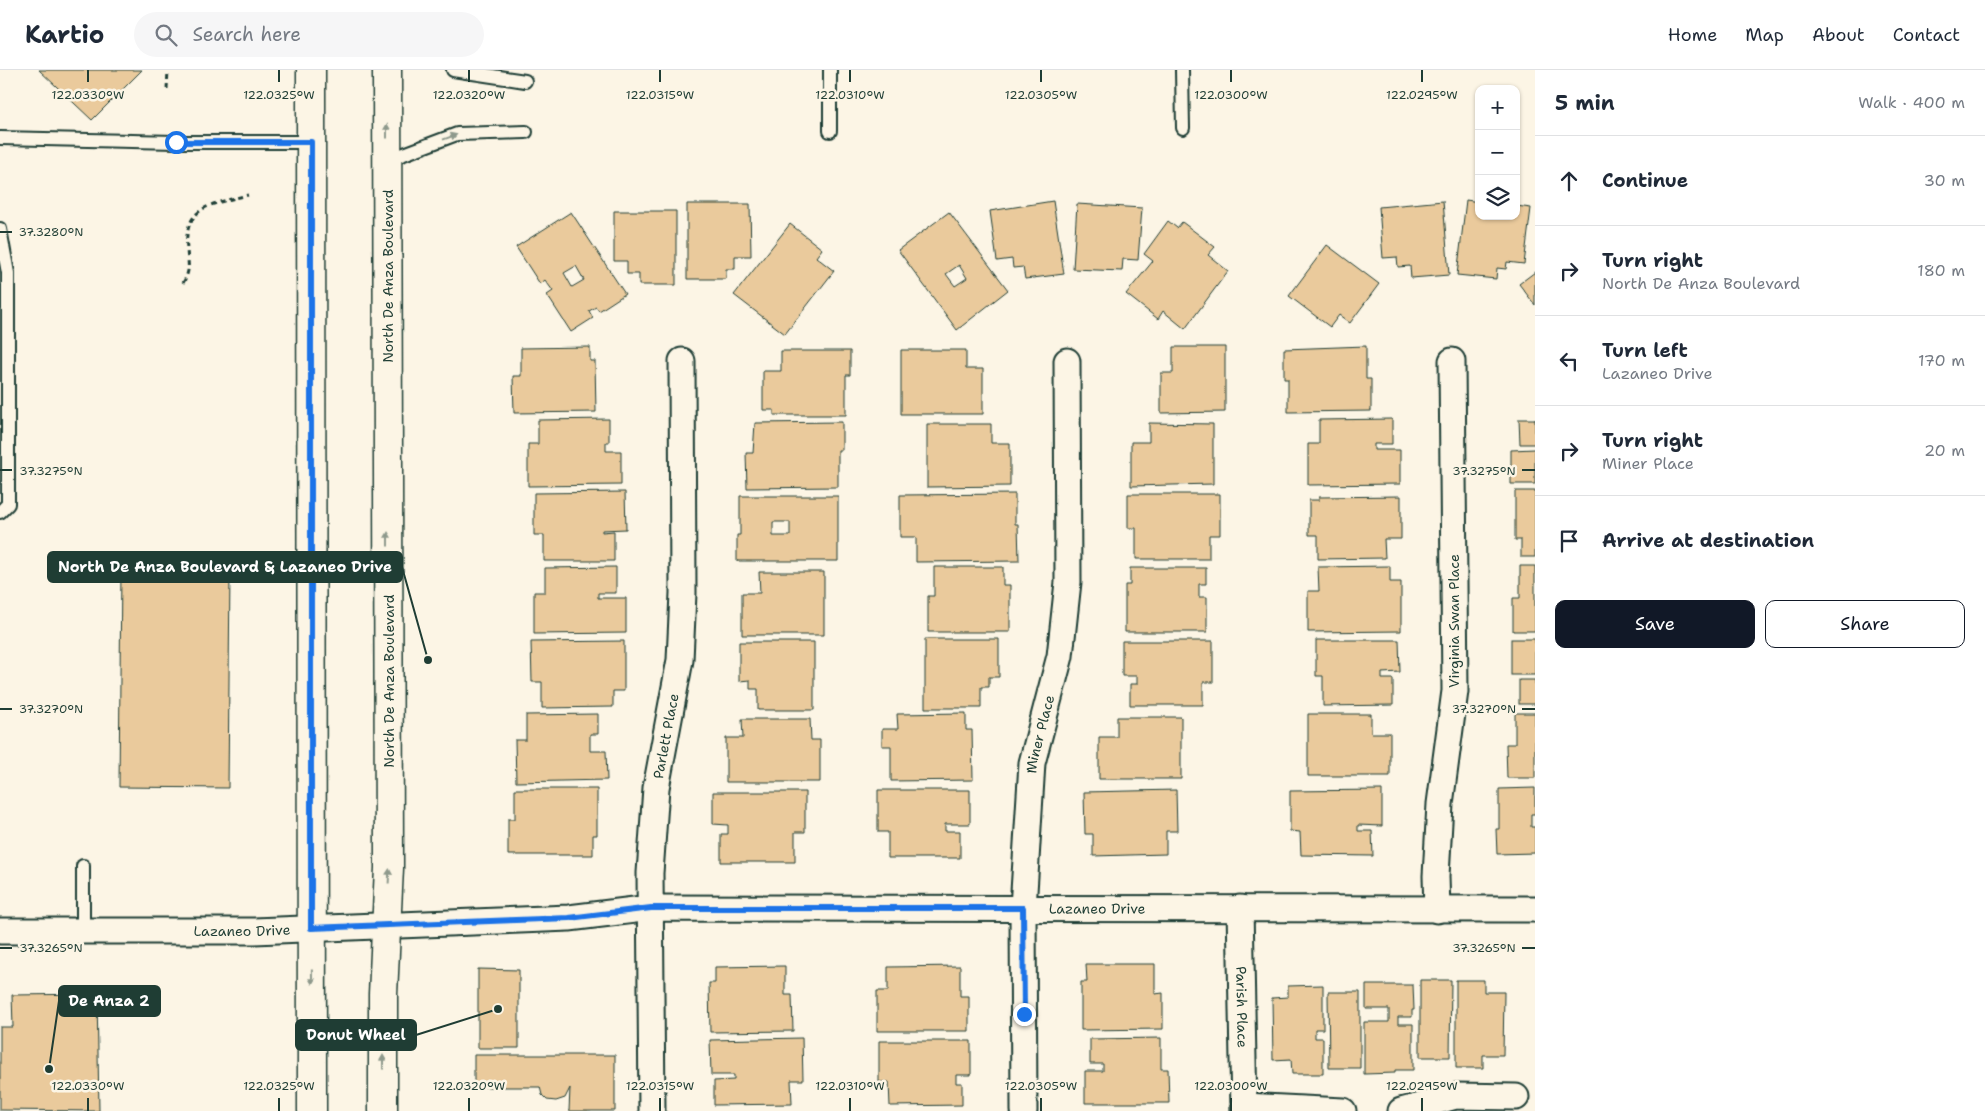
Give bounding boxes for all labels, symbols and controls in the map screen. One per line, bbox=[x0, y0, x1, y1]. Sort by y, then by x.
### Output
search box bbox=[134, 12, 484, 57]
text: Kartio bbox=[25, 19, 104, 51]
icon: search bbox=[152, 21, 180, 49]
text: Search here bbox=[192, 22, 301, 47]
text: Home bbox=[1668, 23, 1717, 47]
text: Map bbox=[1745, 23, 1784, 47]
text: About bbox=[1812, 23, 1865, 47]
text: Contact bbox=[1893, 23, 1960, 47]
map controls bbox=[1475, 85, 1520, 220]
button: + bbox=[1475, 85, 1520, 130]
text: 122.0330°W bbox=[52, 87, 124, 103]
text: 122.0325°W bbox=[243, 87, 315, 103]
text: 122.0320°W bbox=[433, 87, 505, 103]
text: 122.0315°W bbox=[626, 87, 694, 103]
text: 122.0310°W bbox=[815, 87, 885, 103]
text: 122.0305°W bbox=[1005, 87, 1077, 103]
text: 122.0300°W bbox=[1194, 87, 1268, 103]
text: 122.0295°W bbox=[1386, 87, 1458, 103]
text: 5 min bbox=[1555, 89, 1615, 117]
text: Walk · 400 m bbox=[1858, 92, 1965, 113]
one-way arrow bbox=[383, 123, 391, 139]
button: − bbox=[1475, 130, 1520, 175]
route start bbox=[165, 131, 188, 154]
one-way arrow bbox=[443, 133, 458, 141]
icon: ahead bbox=[1555, 167, 1583, 195]
text: Continue bbox=[1602, 168, 1688, 193]
text: 30 m bbox=[1924, 170, 1965, 191]
button: layers bbox=[1475, 175, 1520, 220]
street label: North De Anza Boulevard bbox=[379, 189, 397, 363]
text: 37.3280°N bbox=[18, 224, 84, 240]
text: Turn right bbox=[1602, 248, 1703, 273]
icon: right bbox=[1555, 257, 1583, 285]
text: 180 m bbox=[1917, 260, 1965, 281]
text: North De Anza Boulevard bbox=[1602, 273, 1800, 294]
text: Turn left bbox=[1602, 338, 1688, 363]
icon: left bbox=[1555, 347, 1583, 375]
text: 170 m bbox=[1918, 350, 1965, 371]
text: Lazaneo Drive bbox=[1602, 363, 1713, 384]
text: Turn right bbox=[1602, 428, 1703, 453]
icon: right bbox=[1555, 437, 1583, 465]
text: 20 m bbox=[1924, 440, 1965, 461]
text: Miner Place bbox=[1602, 453, 1694, 474]
text: 37.3275°N bbox=[19, 463, 83, 479]
text: 37.3275°N bbox=[1452, 463, 1516, 479]
icon: arrive bbox=[1555, 527, 1583, 555]
text: Arrive at destination bbox=[1602, 528, 1814, 553]
one-way arrow bbox=[384, 530, 392, 546]
callout: North De Anza Boulevard & Lazaneo Drive bbox=[48, 552, 402, 582]
street label: Virginia Swan Place bbox=[1445, 554, 1463, 688]
text: North De Anza Boulevard & Lazaneo Drive bbox=[58, 557, 392, 577]
street label: North De Anza Boulevard bbox=[380, 594, 398, 768]
button: Save bbox=[1555, 600, 1755, 648]
button: Share bbox=[1765, 600, 1965, 648]
street label: Parlett Place bbox=[649, 692, 683, 780]
street label: Miner Place bbox=[1022, 693, 1058, 774]
text: 37.3270°N bbox=[19, 701, 83, 717]
text: 37.3270°N bbox=[1452, 701, 1516, 717]
one-way arrow bbox=[385, 868, 393, 884]
street label: Lazaneo Drive bbox=[1049, 899, 1146, 918]
street label: Lazaneo Drive bbox=[194, 921, 291, 940]
text: 37.3265°N bbox=[19, 940, 83, 956]
text: 37.3265°N bbox=[1452, 940, 1516, 956]
street label: Parish Place bbox=[1232, 966, 1252, 1048]
one-way arrow bbox=[308, 969, 316, 985]
callout: De Anza 2 bbox=[59, 986, 160, 1016]
text: De Anza 2 bbox=[68, 991, 150, 1011]
route end bbox=[1013, 1003, 1036, 1026]
callout: Donut Wheel bbox=[296, 1020, 416, 1050]
text: Donut Wheel bbox=[306, 1025, 406, 1045]
one-way arrow bbox=[379, 1054, 387, 1070]
text: 122.0330°W bbox=[52, 1078, 124, 1094]
text: 122.0325°W bbox=[243, 1078, 315, 1094]
text: 122.0320°W bbox=[433, 1078, 505, 1094]
text: 122.0315°W bbox=[626, 1078, 694, 1094]
text: 122.0310°W bbox=[815, 1078, 885, 1094]
text: 122.0305°W bbox=[1005, 1078, 1077, 1094]
text: 122.0300°W bbox=[1194, 1078, 1268, 1094]
text: 122.0295°W bbox=[1386, 1078, 1458, 1094]

